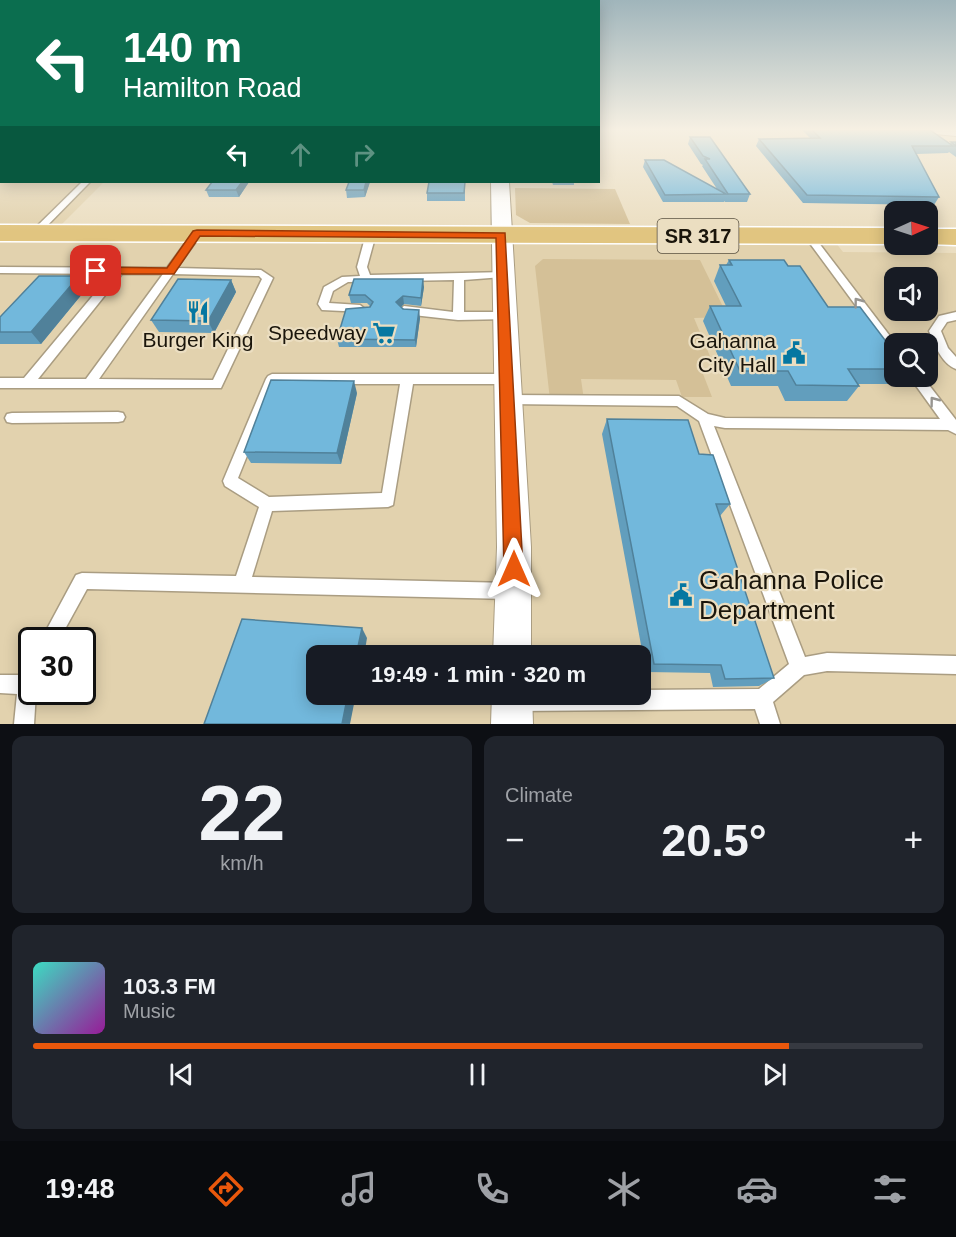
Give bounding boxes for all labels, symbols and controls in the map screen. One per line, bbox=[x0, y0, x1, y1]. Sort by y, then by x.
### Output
icon: left bbox=[24, 24, 102, 102]
text: 140 m bbox=[123, 24, 242, 71]
text: Hamilton Road bbox=[123, 73, 302, 103]
icon: left bbox=[221, 138, 254, 171]
icon: ahead bbox=[284, 138, 317, 171]
icon: right bbox=[347, 138, 380, 171]
north arrow bbox=[884, 201, 938, 255]
map controls bbox=[884, 201, 938, 387]
road number: SR 317 bbox=[658, 219, 738, 253]
pin bbox=[70, 245, 121, 296]
icon: arrive bbox=[79, 254, 112, 287]
button: sound bbox=[884, 267, 938, 321]
one-way arrow bbox=[855, 298, 866, 309]
restaurant icon: Burger King bbox=[185, 299, 211, 325]
supermarket icon: Speedway bbox=[371, 320, 397, 346]
place label: Speedway bbox=[268, 321, 366, 344]
place label: Burger King bbox=[143, 328, 253, 351]
place label: Gahanna City Hall bbox=[690, 329, 776, 376]
button: search bbox=[884, 333, 938, 387]
public building icon: Gahanna City Hall bbox=[781, 340, 807, 366]
one-way arrow bbox=[931, 397, 942, 408]
position arrow bbox=[482, 537, 546, 601]
place label: Gahanna Police Department bbox=[699, 565, 884, 625]
public building icon: Gahanna Police Department bbox=[668, 582, 694, 608]
speed limit sign: 30 bbox=[18, 627, 96, 705]
text: 19:49 · 1 min · 320 m bbox=[371, 662, 586, 687]
text: 22 bbox=[199, 769, 285, 857]
text: Climate bbox=[505, 784, 573, 806]
text: 20.5° bbox=[661, 815, 767, 866]
text: − bbox=[505, 821, 524, 858]
text: + bbox=[904, 821, 923, 858]
text: km/h bbox=[220, 852, 264, 874]
text: 103.3 FM bbox=[123, 974, 216, 999]
text: Music bbox=[123, 1000, 175, 1022]
icon: previous bbox=[165, 1058, 198, 1091]
icon: pause bbox=[461, 1058, 494, 1091]
icon: next bbox=[758, 1058, 791, 1091]
icon: directions bbox=[205, 1168, 247, 1210]
icon: music bbox=[338, 1168, 380, 1210]
icon: phone bbox=[471, 1168, 513, 1210]
icon: climate bbox=[603, 1168, 645, 1210]
icon: car bbox=[736, 1168, 778, 1210]
icon: filters bbox=[869, 1168, 911, 1210]
text: 19:48 bbox=[45, 1174, 114, 1204]

